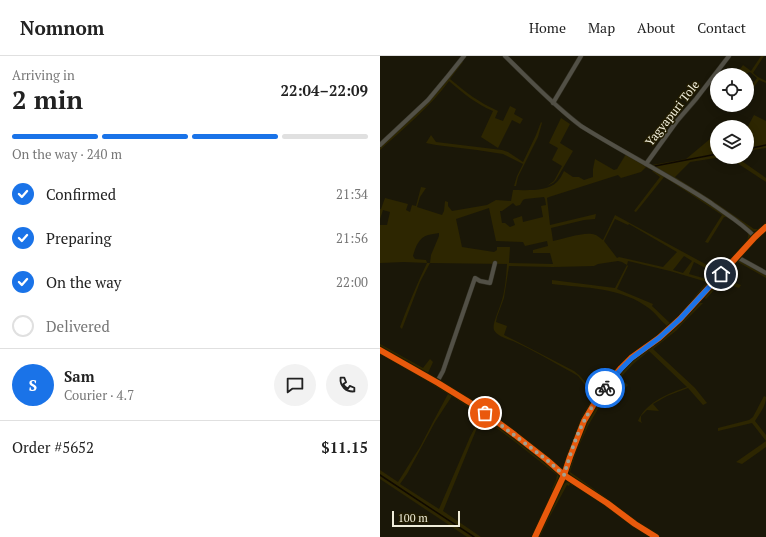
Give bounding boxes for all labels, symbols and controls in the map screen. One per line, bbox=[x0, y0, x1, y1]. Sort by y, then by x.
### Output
text: Nomnom bbox=[20, 15, 104, 40]
text: Home bbox=[529, 18, 566, 37]
text: Map bbox=[588, 18, 615, 37]
text: About bbox=[637, 18, 675, 37]
text: Contact bbox=[697, 18, 746, 37]
text: Arriving in bbox=[12, 66, 75, 84]
map controls bbox=[710, 68, 754, 164]
button: locate bbox=[710, 68, 754, 112]
street label: Yagyapuri Tole bbox=[642, 77, 702, 149]
text: 22:04–22:09 bbox=[281, 80, 368, 100]
text: 2 min bbox=[12, 82, 83, 116]
button: layers bbox=[710, 120, 754, 164]
text: On the way · 240 m bbox=[12, 145, 122, 163]
icon: check bbox=[12, 183, 34, 205]
text: Confirmed bbox=[46, 184, 116, 204]
text: 21:34 bbox=[336, 185, 368, 203]
icon: check bbox=[12, 227, 34, 249]
text: Preparing bbox=[46, 228, 111, 248]
text: 21:56 bbox=[336, 229, 368, 247]
pin bbox=[704, 257, 738, 291]
icon: home bbox=[710, 263, 732, 285]
icon: check bbox=[12, 271, 34, 293]
text: On the way bbox=[46, 272, 121, 292]
text: 22:00 bbox=[336, 273, 368, 291]
text: Delivered bbox=[46, 316, 110, 336]
button: chat bbox=[274, 364, 316, 406]
button: phone bbox=[326, 364, 368, 406]
text: Sam bbox=[64, 366, 95, 386]
courier bbox=[585, 368, 625, 408]
text: S bbox=[29, 375, 37, 395]
icon: bike bbox=[594, 377, 616, 399]
text: Courier · 4.7 bbox=[64, 386, 134, 404]
pin bbox=[468, 396, 502, 430]
icon: bag bbox=[474, 402, 496, 424]
text: Order #5652 bbox=[12, 437, 94, 457]
text: $11.15 bbox=[321, 437, 368, 457]
scale bar bbox=[392, 509, 460, 528]
text: 100 m bbox=[398, 511, 428, 525]

